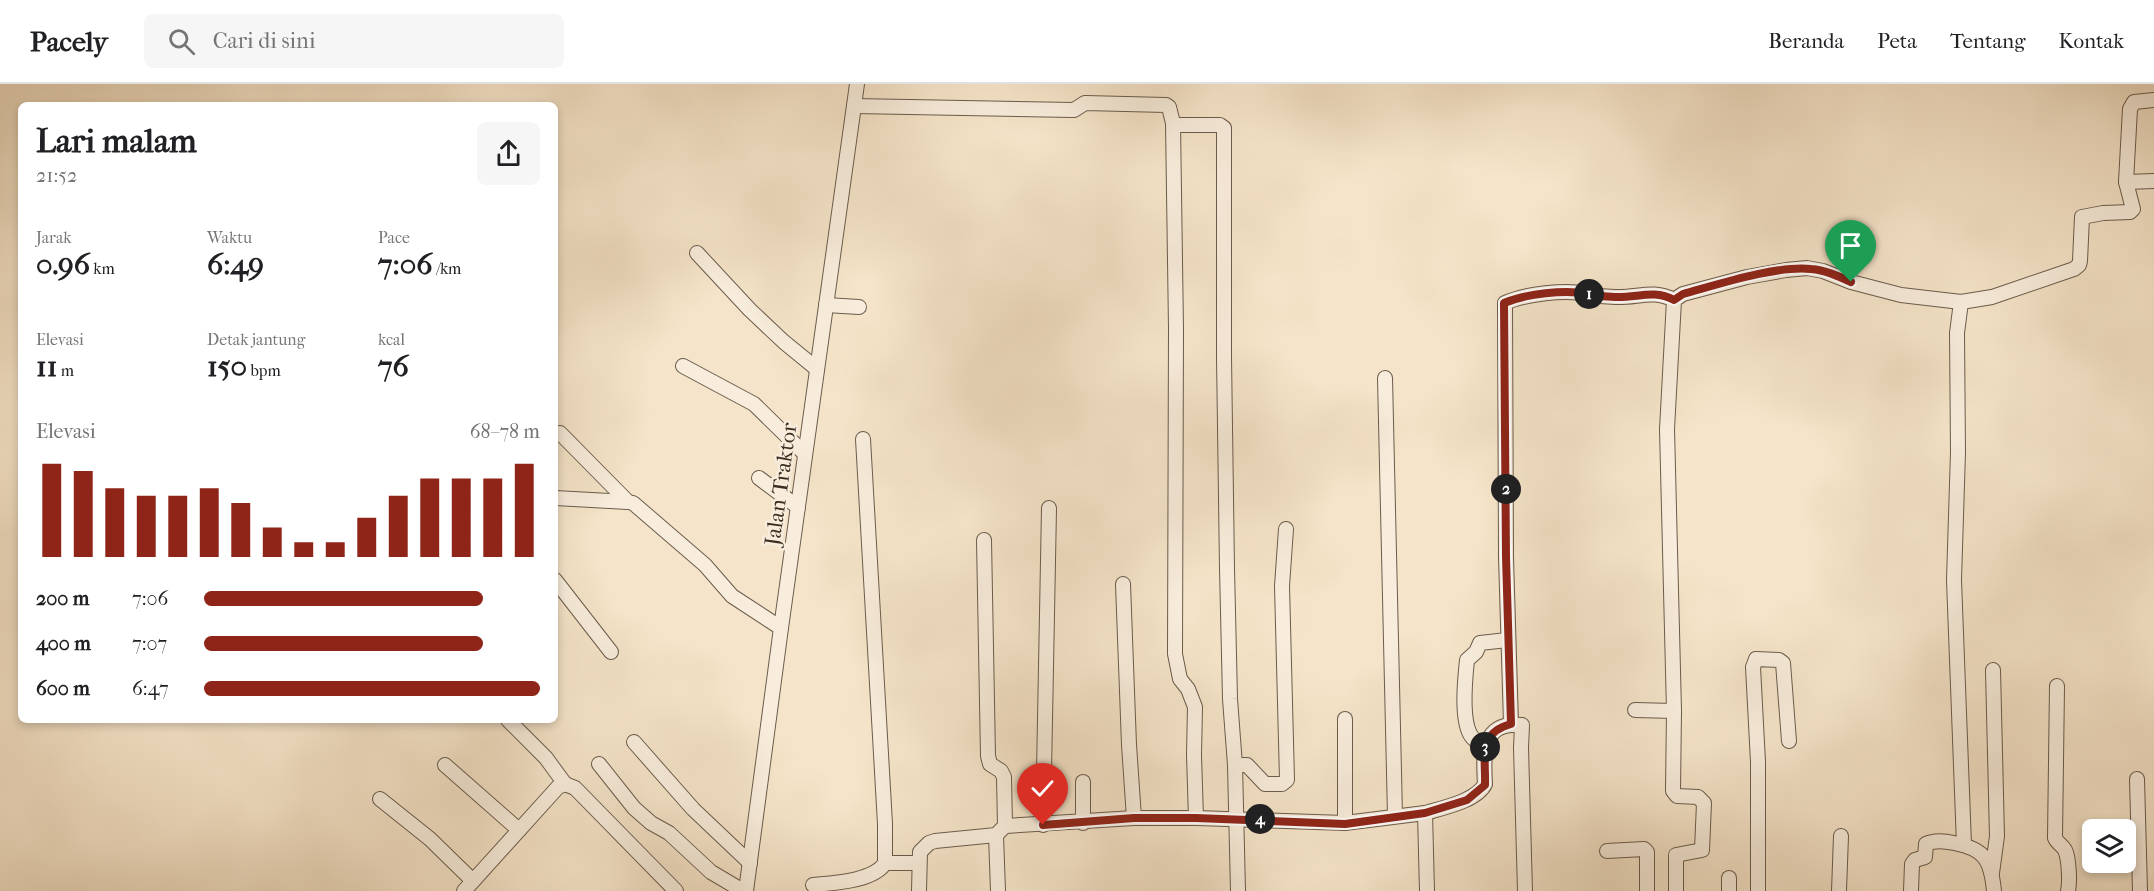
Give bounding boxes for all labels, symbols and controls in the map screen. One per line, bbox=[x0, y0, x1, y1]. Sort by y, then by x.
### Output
search box bbox=[144, 14, 564, 68]
text: Pacely bbox=[30, 25, 108, 58]
icon: search bbox=[165, 25, 198, 58]
text: Cari di sini bbox=[213, 28, 315, 54]
text: Beranda bbox=[1768, 29, 1844, 53]
text: Peta bbox=[1877, 29, 1917, 53]
text: Tentang bbox=[1950, 29, 2026, 53]
text: Kontak bbox=[2059, 29, 2124, 53]
text: Lari malam bbox=[36, 122, 197, 161]
button: share bbox=[477, 122, 540, 185]
text: 21:52 bbox=[36, 164, 77, 187]
pin bbox=[1825, 220, 1876, 282]
text: Jarak bbox=[36, 228, 72, 247]
text: Waktu bbox=[207, 228, 252, 247]
text: Pace bbox=[378, 228, 410, 247]
icon: arrive bbox=[1834, 229, 1867, 262]
text: 0.96 bbox=[36, 247, 90, 282]
text: 6:49 bbox=[207, 247, 264, 282]
text: 7:06 bbox=[378, 247, 433, 282]
text: km bbox=[90, 259, 115, 278]
text: /km bbox=[433, 259, 461, 278]
pin: 1 bbox=[1574, 279, 1604, 309]
text: 1 bbox=[1586, 284, 1592, 303]
text: Elevasi bbox=[36, 330, 84, 349]
text: Detak jantung bbox=[207, 330, 305, 349]
text: kcal bbox=[378, 330, 405, 349]
text: 11 bbox=[36, 349, 57, 384]
text: 150 bbox=[207, 349, 247, 384]
text: 76 bbox=[378, 349, 409, 384]
text: m bbox=[57, 361, 74, 380]
text: bpm bbox=[247, 361, 281, 380]
text: Elevasi bbox=[36, 420, 96, 443]
text: 68–78 m bbox=[470, 420, 540, 443]
street label: Jalan Traktor bbox=[759, 420, 803, 549]
pin: 2 bbox=[1491, 474, 1521, 504]
text: 2 bbox=[1502, 479, 1510, 498]
text: 200 m bbox=[36, 587, 89, 610]
text: 7:06 bbox=[132, 587, 168, 610]
text: 400 m bbox=[36, 632, 91, 655]
text: 7:07 bbox=[132, 632, 167, 655]
text: 600 m bbox=[36, 677, 90, 700]
text: 6:47 bbox=[132, 677, 169, 700]
pin: 3 bbox=[1470, 732, 1500, 762]
text: 3 bbox=[1482, 737, 1488, 756]
pin bbox=[1017, 763, 1068, 825]
icon: check bbox=[1026, 772, 1059, 805]
pin: 4 bbox=[1245, 804, 1275, 834]
text: 4 bbox=[1255, 809, 1265, 828]
map controls bbox=[2082, 819, 2136, 873]
button: layers bbox=[2082, 819, 2136, 873]

